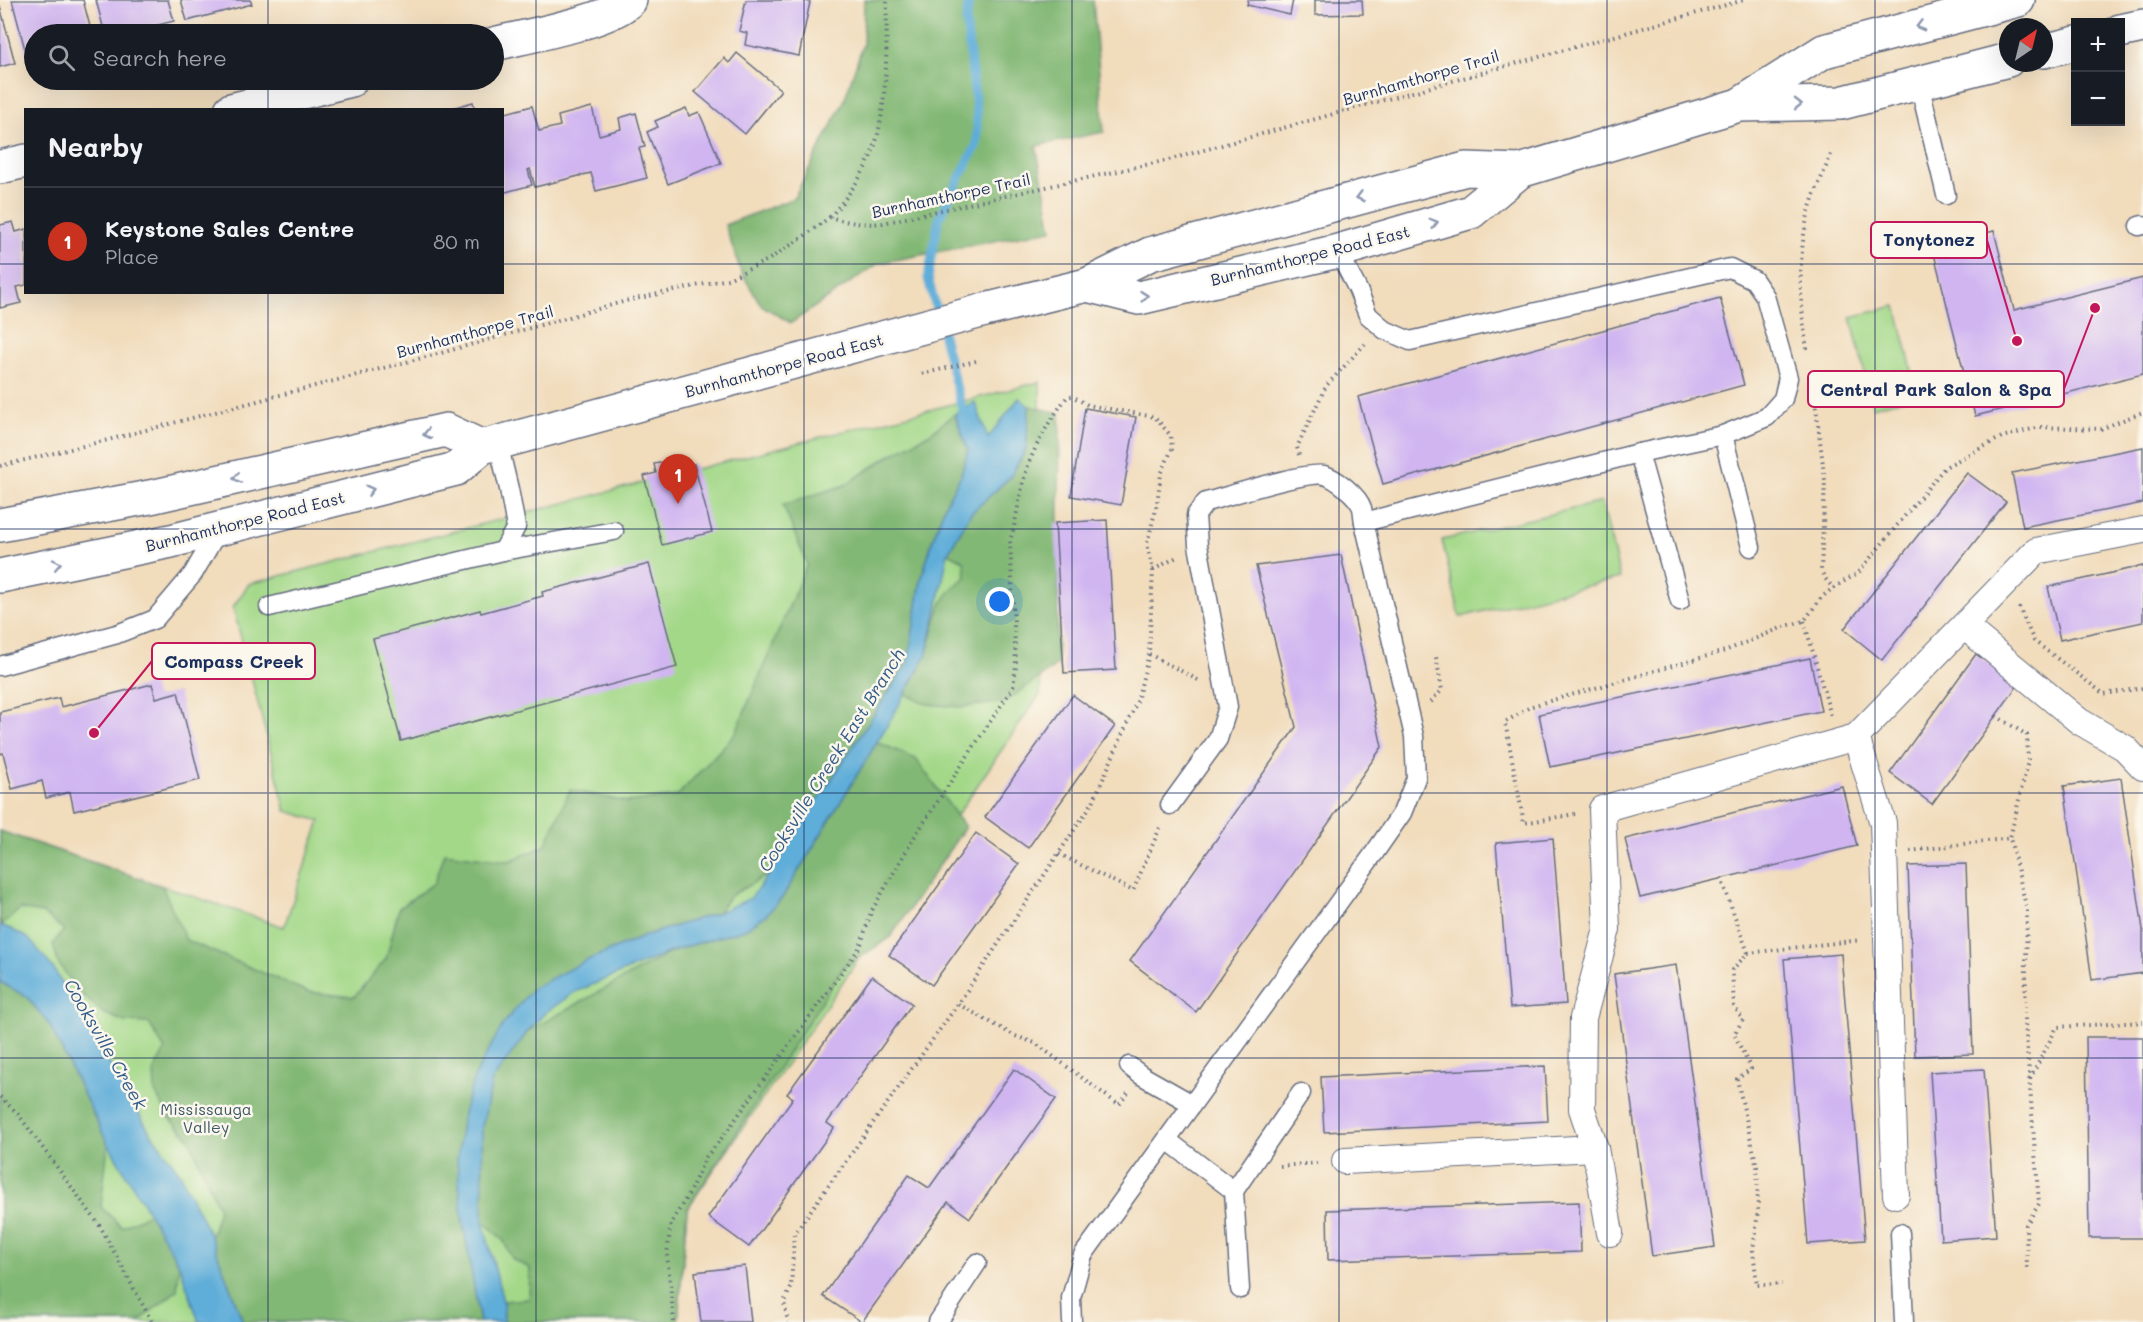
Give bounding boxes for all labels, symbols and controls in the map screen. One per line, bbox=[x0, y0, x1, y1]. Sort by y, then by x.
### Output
one-way arrow bbox=[1916, 18, 1926, 31]
north arrow bbox=[1999, 18, 2053, 72]
map controls bbox=[2071, 18, 2125, 126]
button: + bbox=[2071, 18, 2125, 72]
search box bbox=[24, 24, 504, 90]
icon: search bbox=[45, 41, 78, 74]
text: Search here bbox=[93, 43, 227, 72]
street label: Burnhamthorpe Trail bbox=[1340, 45, 1502, 109]
button: − bbox=[2071, 72, 2125, 126]
one-way arrow bbox=[1793, 98, 1802, 110]
text: Nearby bbox=[48, 130, 143, 164]
street label: Burnhamthorpe Trail bbox=[870, 168, 1032, 222]
one-way arrow bbox=[1355, 190, 1365, 203]
text: Keystone Sales Centre bbox=[105, 214, 354, 243]
one-way arrow bbox=[1428, 218, 1439, 230]
street label: Burnhamthorpe Road East bbox=[1208, 220, 1412, 290]
callout: Tonytonez bbox=[1871, 222, 1987, 258]
text: Tonytonez bbox=[1883, 227, 1975, 251]
text: 1 bbox=[63, 228, 72, 254]
text: 80 m bbox=[433, 228, 480, 254]
text: Place bbox=[105, 243, 159, 269]
one-way arrow bbox=[1139, 290, 1148, 303]
street label: Burnhamthorpe Trail bbox=[394, 300, 556, 362]
street label: Burnhamthorpe Road East bbox=[682, 328, 886, 402]
callout: Central Park Salon & Spa bbox=[1808, 371, 2064, 407]
text: Central Park Salon & Spa bbox=[1820, 377, 2052, 401]
one-way arrow bbox=[423, 427, 433, 440]
pin: 1 bbox=[658, 454, 698, 504]
one-way arrow bbox=[233, 471, 243, 484]
one-way arrow bbox=[364, 485, 374, 498]
street label: Burnhamthorpe Road East bbox=[143, 486, 347, 556]
one-way arrow bbox=[52, 558, 62, 571]
your location bbox=[985, 587, 1014, 616]
callout: Compass Creek bbox=[152, 643, 315, 679]
water label: Cooksville Creek East Branch bbox=[752, 644, 910, 876]
text: Compass Creek bbox=[164, 649, 304, 673]
water label: Cooksville Creek bbox=[59, 974, 153, 1114]
park label: Mississauga Valley bbox=[160, 1098, 252, 1137]

